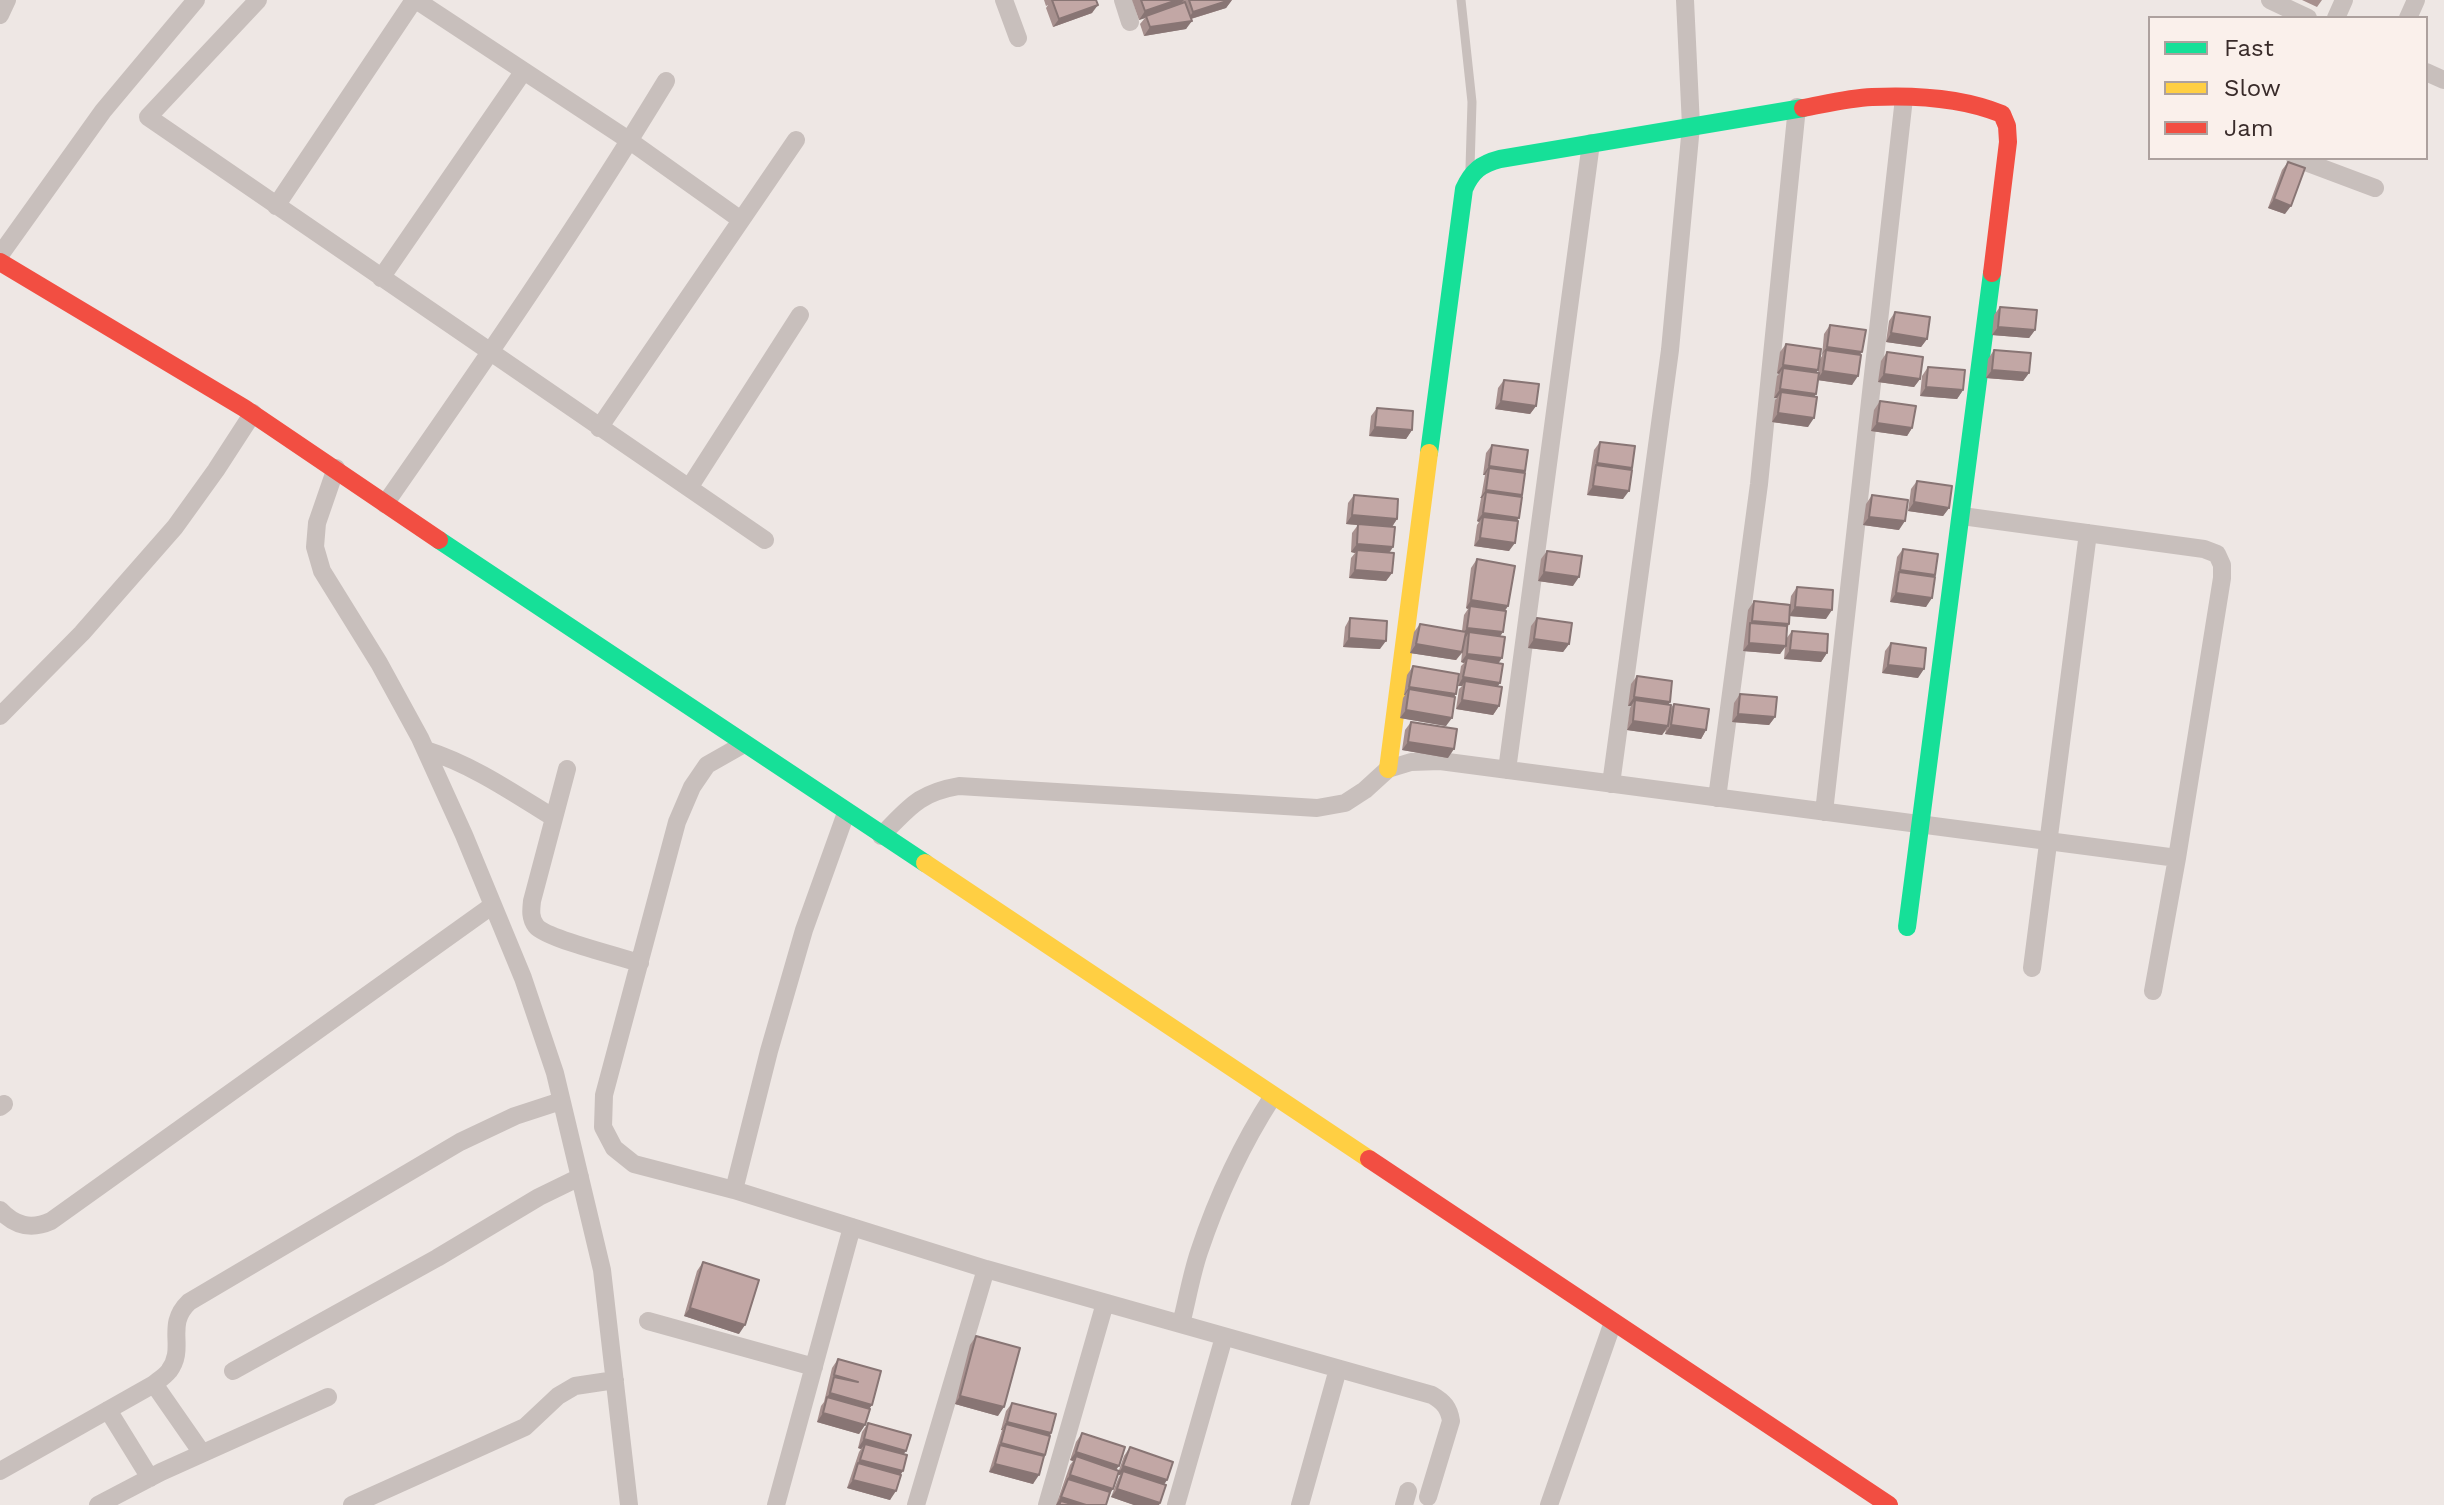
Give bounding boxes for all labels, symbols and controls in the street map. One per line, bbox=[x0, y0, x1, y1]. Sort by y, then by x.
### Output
legend bbox=[2148, 16, 2428, 160]
text: Fast bbox=[2224, 34, 2274, 62]
text: Slow bbox=[2224, 74, 2281, 102]
text: Jam bbox=[2224, 114, 2274, 142]

